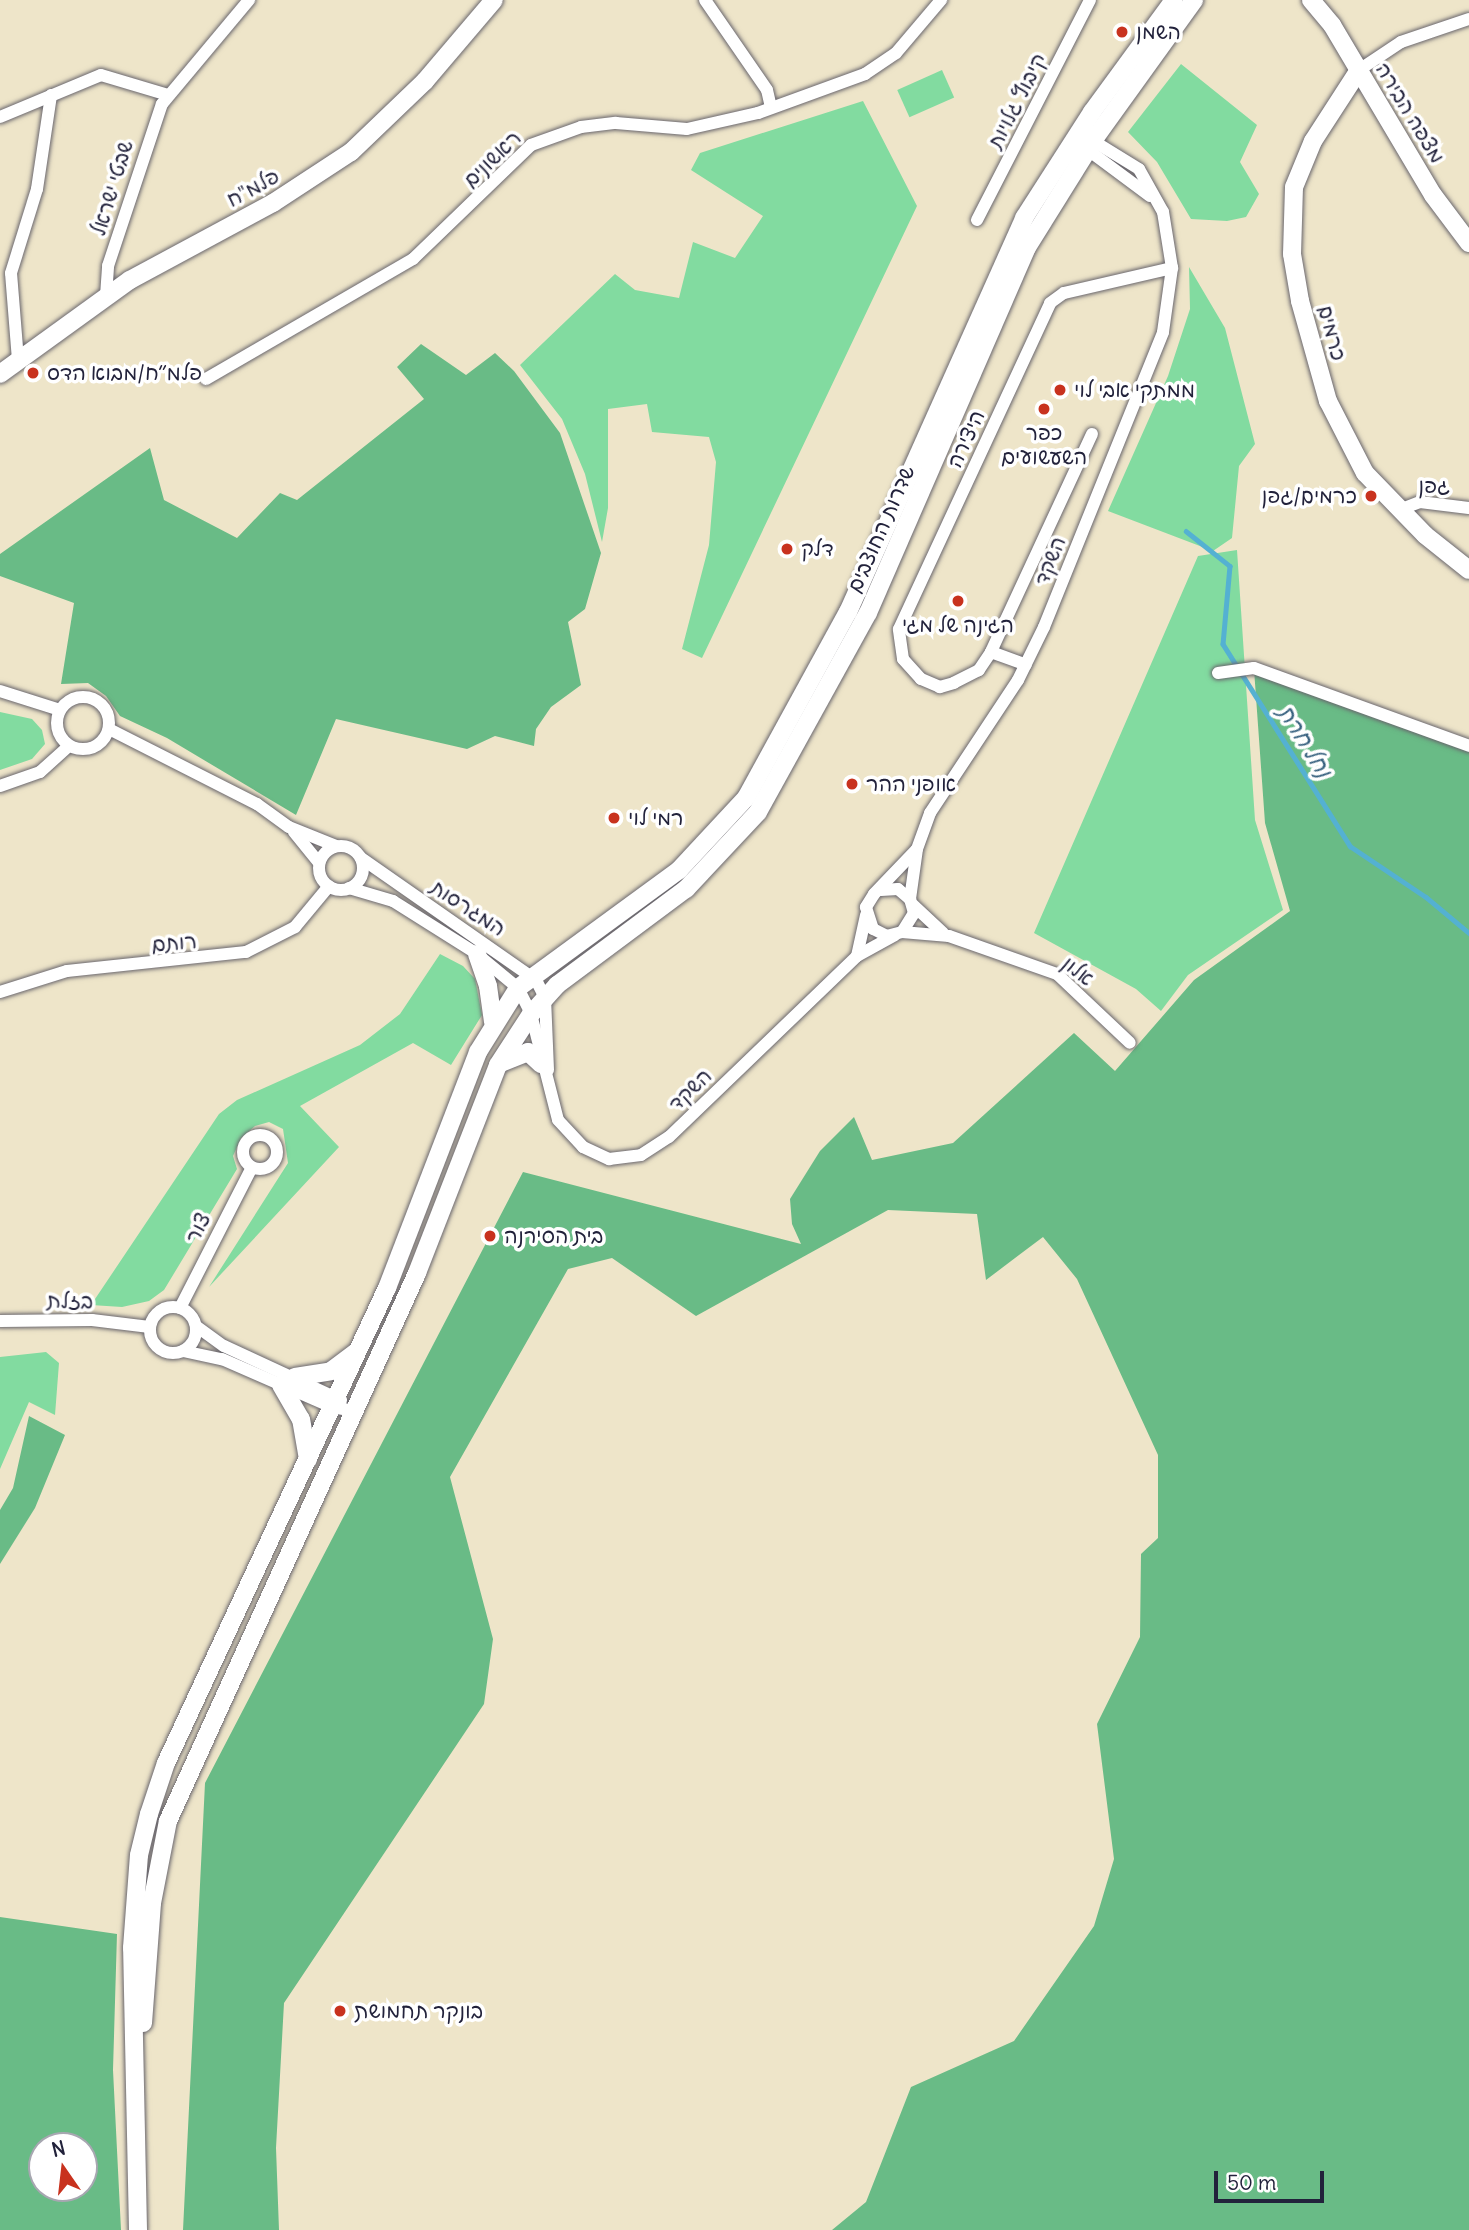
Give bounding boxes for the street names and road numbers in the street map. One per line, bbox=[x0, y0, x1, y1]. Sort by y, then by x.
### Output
street label: קיבוץ גלויות bbox=[982, 49, 1052, 153]
street label: מצפה הבירה bbox=[1370, 58, 1450, 168]
street label: ראשונים bbox=[458, 125, 526, 193]
street label: שבטי ישראל bbox=[86, 137, 138, 239]
street label: פלמ"ח bbox=[222, 163, 284, 213]
street label: כרמים bbox=[1313, 303, 1351, 363]
street label: היצירה bbox=[942, 406, 990, 472]
street label: שדרות החוצבים bbox=[842, 461, 920, 597]
street label: גפן bbox=[1418, 473, 1450, 499]
street label: השקד bbox=[1029, 533, 1071, 589]
street label: המגרסות bbox=[426, 874, 510, 942]
street label: רותם bbox=[150, 928, 198, 958]
street label: אלון bbox=[1057, 951, 1099, 991]
street label: השקד bbox=[663, 1063, 717, 1117]
street label: צור bbox=[180, 1209, 216, 1247]
street label: בזלת bbox=[47, 1288, 93, 1314]

